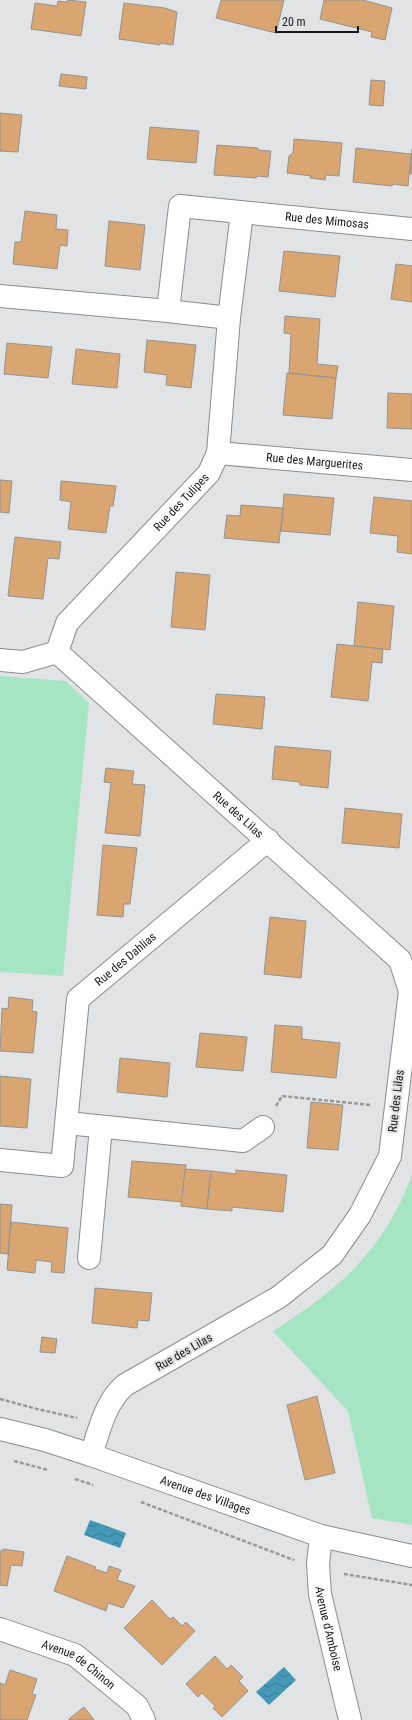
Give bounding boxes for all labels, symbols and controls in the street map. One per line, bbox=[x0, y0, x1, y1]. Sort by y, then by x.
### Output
scale bar bbox=[276, 8, 358, 34]
text: 20 m bbox=[282, 15, 306, 29]
street label: Rue des Mimosas bbox=[284, 209, 369, 232]
street label: Rue des Marguerites bbox=[266, 450, 364, 473]
street label: Rue des Tulipes bbox=[151, 470, 212, 534]
street label: Rue des Lilas bbox=[210, 788, 266, 841]
street label: Rue des Dahlias bbox=[92, 930, 159, 989]
street label: Rue des Lilas bbox=[385, 1069, 407, 1133]
street label: Rue des Lilas bbox=[153, 1330, 215, 1374]
street label: Avenue des Villages bbox=[158, 1473, 253, 1518]
street label: Avenue d'Amboise bbox=[313, 1586, 345, 1673]
street label: Avenue de Chinon bbox=[40, 1637, 118, 1692]

